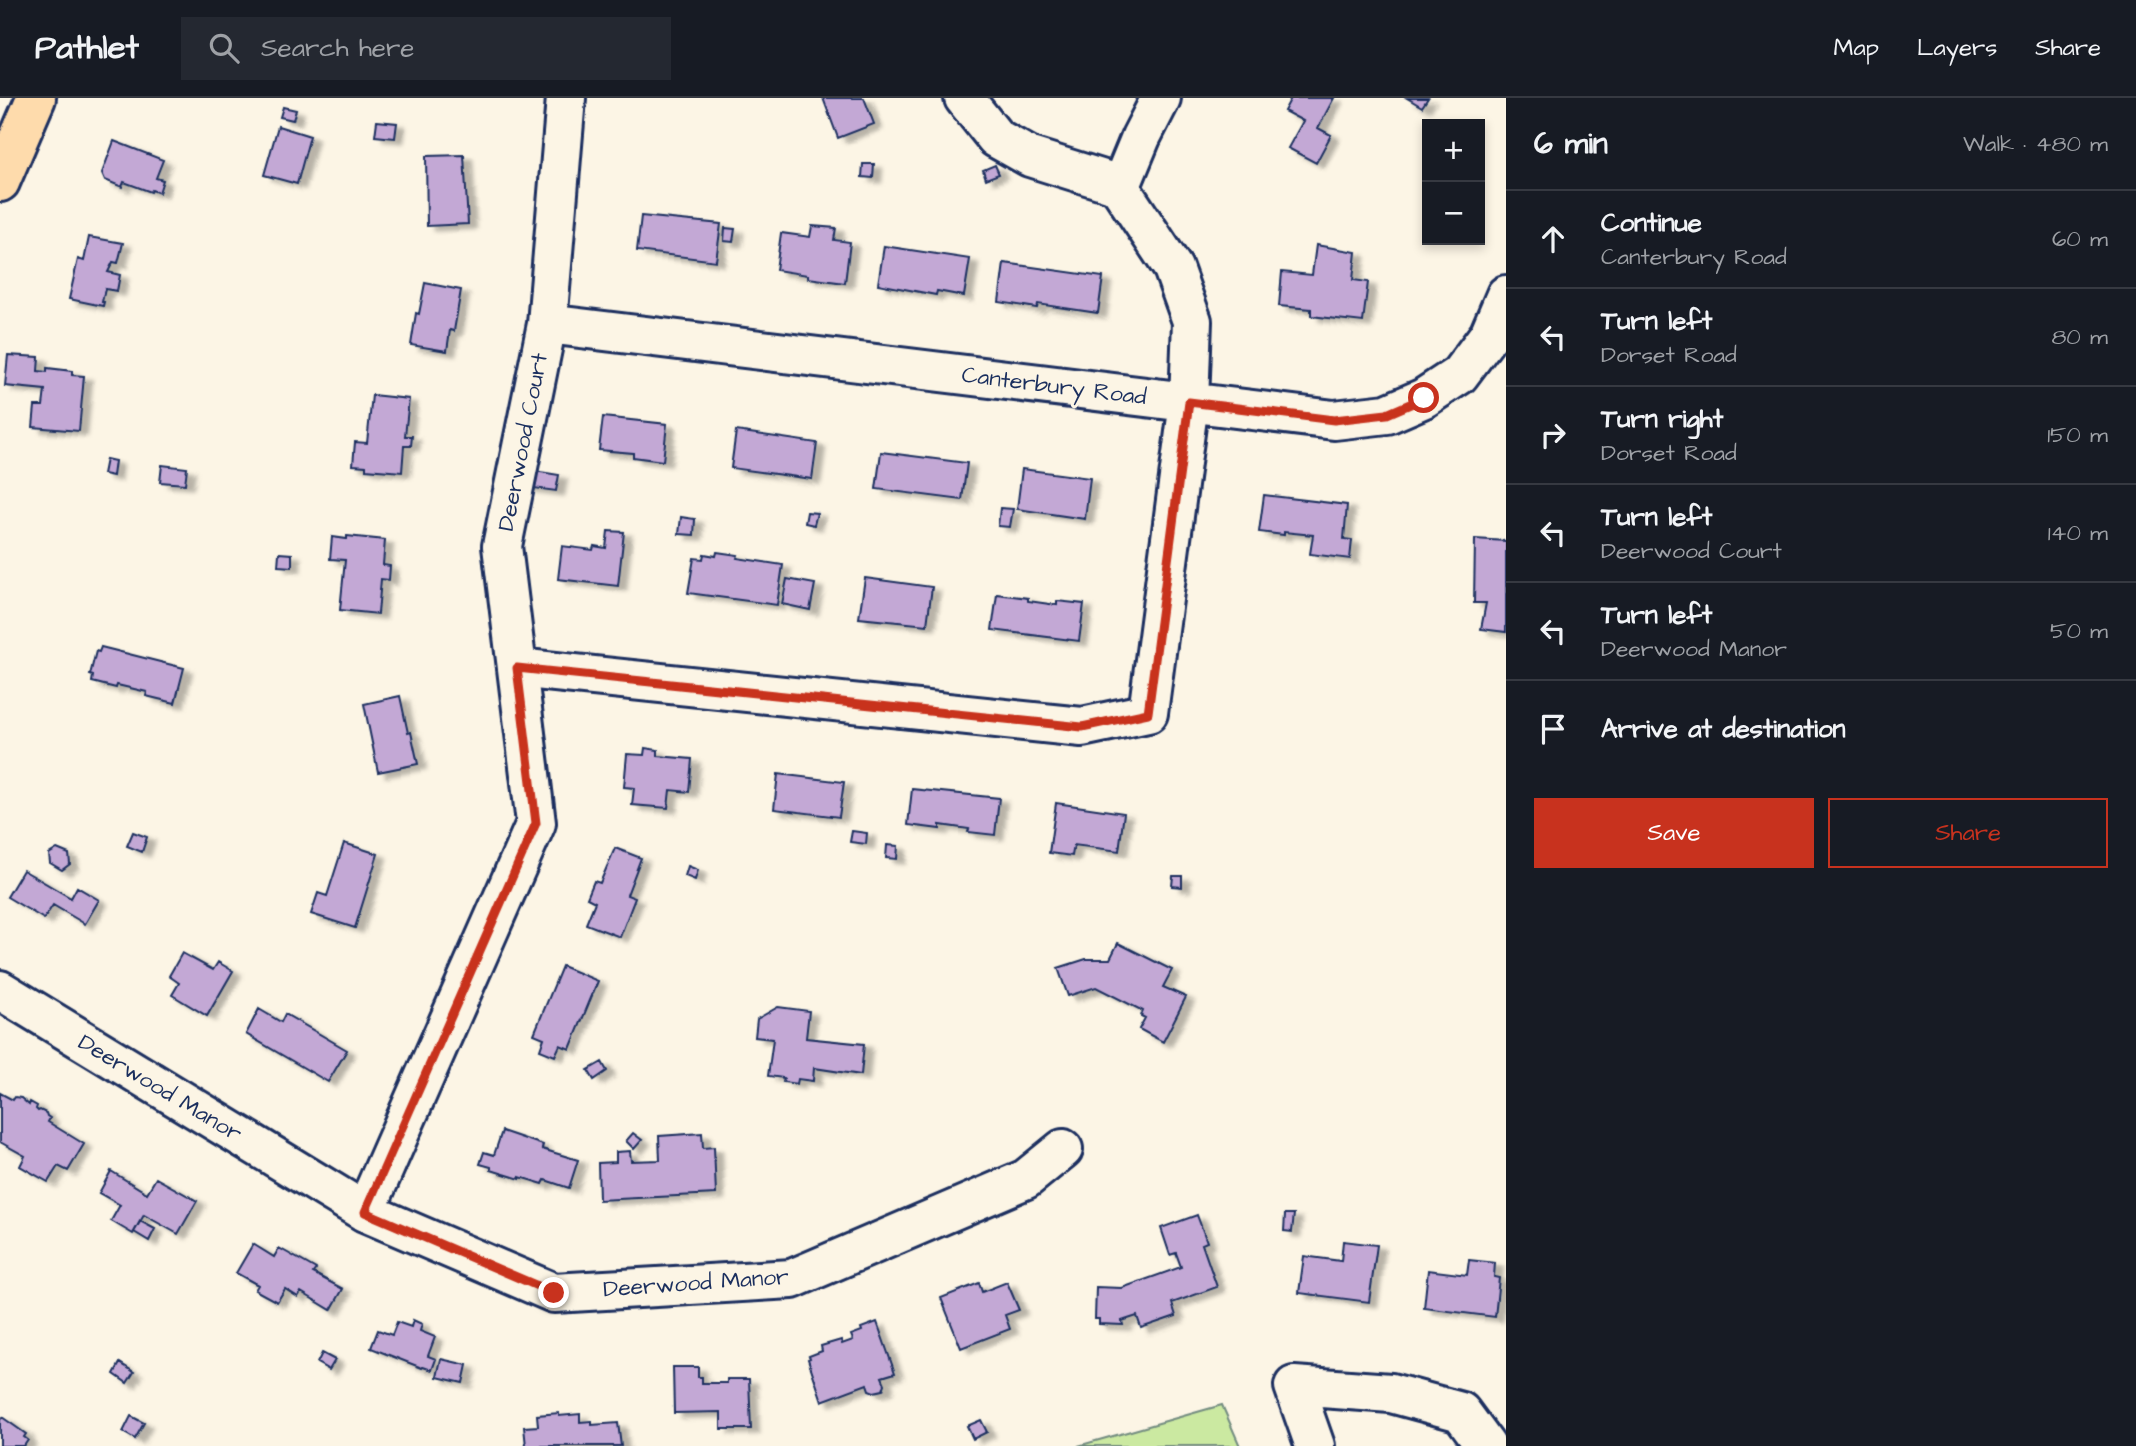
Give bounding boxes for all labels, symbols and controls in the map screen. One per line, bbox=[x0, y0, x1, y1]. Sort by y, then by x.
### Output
search box bbox=[181, 17, 671, 80]
text: Pathlet bbox=[35, 25, 139, 71]
icon: search bbox=[205, 29, 243, 67]
text: Search here bbox=[261, 30, 414, 66]
text: Map bbox=[1834, 31, 1879, 65]
text: Layers bbox=[1917, 31, 1997, 65]
text: Share bbox=[2035, 31, 2101, 65]
map controls bbox=[1422, 119, 1485, 245]
button: + bbox=[1422, 119, 1485, 182]
text: 6 min bbox=[1534, 123, 1608, 165]
text: Walk · 480 m bbox=[1963, 128, 2108, 160]
button: − bbox=[1422, 182, 1485, 245]
text: Continue bbox=[1601, 205, 1702, 241]
icon: ahead bbox=[1534, 220, 1572, 258]
text: 60 m bbox=[2052, 223, 2108, 255]
text: Canterbury Road bbox=[1601, 241, 1787, 273]
text: Turn left bbox=[1601, 303, 1712, 339]
icon: left bbox=[1534, 318, 1572, 356]
text: 80 m bbox=[2051, 321, 2108, 353]
text: Dorset Road bbox=[1601, 339, 1737, 371]
street label: Deerwood Court bbox=[490, 349, 556, 534]
street label: Canterbury Road bbox=[960, 359, 1148, 414]
route start bbox=[1408, 382, 1439, 413]
text: Turn right bbox=[1601, 401, 1723, 437]
icon: right bbox=[1534, 416, 1572, 454]
text: 150 m bbox=[2047, 419, 2108, 451]
text: Dorset Road bbox=[1601, 437, 1737, 469]
text: Turn left bbox=[1601, 499, 1712, 535]
icon: left bbox=[1534, 514, 1572, 552]
text: 140 m bbox=[2048, 517, 2108, 549]
text: Deerwood Court bbox=[1601, 535, 1782, 567]
text: Turn left bbox=[1601, 597, 1712, 633]
icon: left bbox=[1534, 612, 1572, 650]
text: 50 m bbox=[2050, 615, 2108, 647]
text: Deerwood Manor bbox=[1601, 633, 1787, 665]
icon: arrive bbox=[1534, 710, 1572, 748]
text: Arrive at destination bbox=[1601, 711, 1846, 747]
button: Save bbox=[1534, 798, 1814, 868]
button: Share bbox=[1828, 798, 2108, 868]
street label: Deerwood Manor bbox=[72, 1026, 248, 1150]
street label: Deerwood Manor bbox=[602, 1261, 790, 1305]
route end bbox=[538, 1277, 569, 1308]

